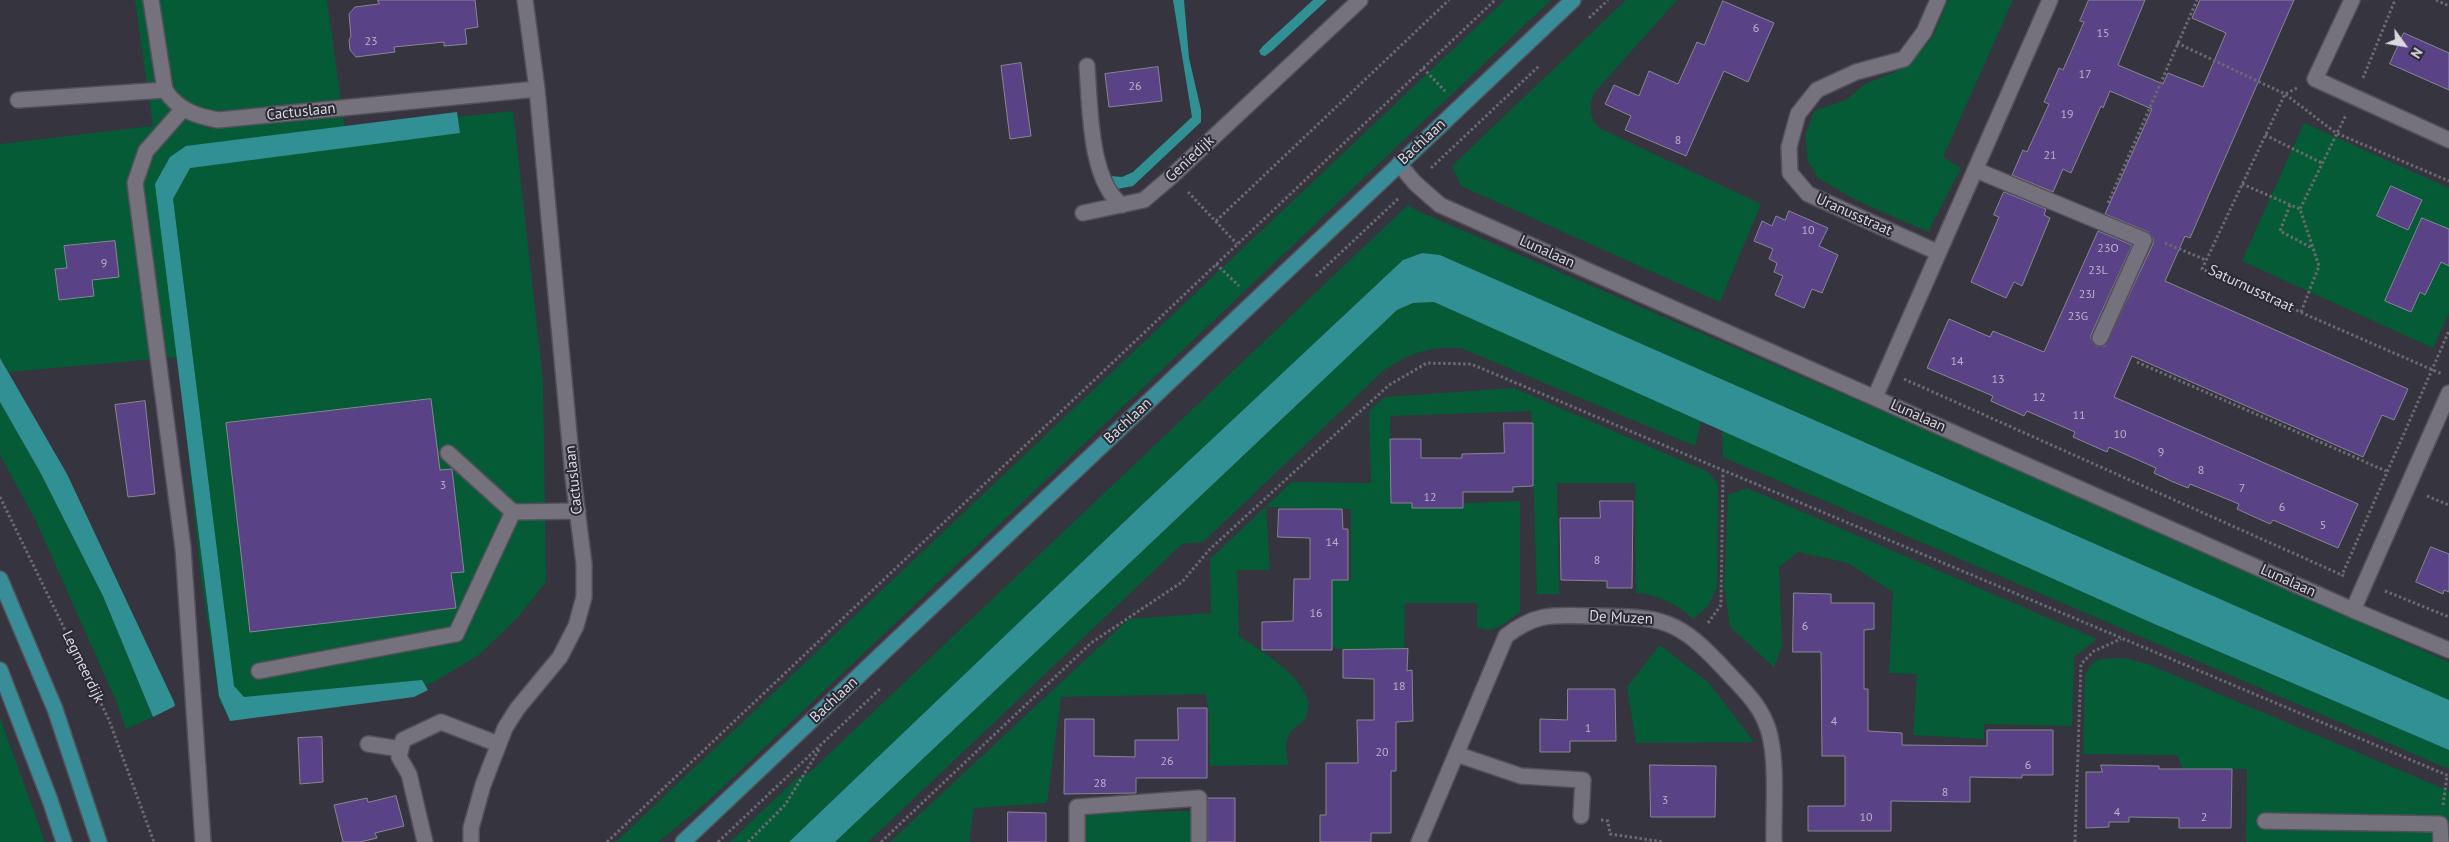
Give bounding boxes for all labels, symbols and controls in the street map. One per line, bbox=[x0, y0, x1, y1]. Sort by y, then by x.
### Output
north arrow bbox=[2379, 20, 2429, 70]
house number: 6 bbox=[1753, 22, 1759, 36]
house number: 15 bbox=[2096, 27, 2110, 41]
house number: 23 bbox=[364, 35, 378, 49]
text: N bbox=[2407, 44, 2427, 62]
house number: 17 bbox=[2078, 68, 2092, 82]
house number: 26 bbox=[1128, 80, 1142, 94]
street label: Cactuslaan bbox=[266, 99, 336, 125]
house number: 19 bbox=[2060, 108, 2074, 122]
street label: Bachlaan bbox=[1394, 115, 1450, 169]
street label: Geniedijk bbox=[1162, 132, 1218, 186]
house number: 8 bbox=[1675, 134, 1681, 148]
house number: 21 bbox=[2043, 149, 2057, 163]
street label: Uranusstraat bbox=[1813, 190, 1895, 240]
house number: 10 bbox=[1801, 224, 1815, 238]
street label: Lunalaan bbox=[1517, 232, 1577, 272]
house number: 23O bbox=[2097, 242, 2119, 256]
house number: 9 bbox=[101, 257, 107, 271]
street label: Saturnusstraat bbox=[2205, 261, 2297, 317]
house number: 23L bbox=[2088, 264, 2108, 278]
house number: 23J bbox=[2079, 288, 2095, 302]
house number: 23G bbox=[2068, 310, 2088, 324]
house number: 14 bbox=[1950, 355, 1964, 369]
house number: 13 bbox=[1991, 373, 2005, 387]
house number: 12 bbox=[2032, 391, 2046, 405]
street label: Bachlaan bbox=[1100, 394, 1156, 448]
street label: Lunalaan bbox=[1888, 396, 1948, 436]
house number: 11 bbox=[2072, 409, 2086, 423]
house number: 10 bbox=[2113, 428, 2127, 442]
street label: Cactuslaan bbox=[561, 445, 587, 515]
house number: 9 bbox=[2158, 446, 2164, 460]
house number: 8 bbox=[2198, 464, 2204, 478]
house number: 3 bbox=[440, 479, 446, 493]
house number: 7 bbox=[2239, 482, 2245, 496]
house number: 12 bbox=[1423, 491, 1437, 505]
house number: 6 bbox=[2279, 501, 2285, 515]
house number: 5 bbox=[2320, 519, 2326, 533]
house number: 14 bbox=[1325, 536, 1339, 550]
house number: 8 bbox=[1594, 554, 1600, 568]
street label: Lunalaan bbox=[2258, 561, 2318, 601]
house number: 16 bbox=[1309, 607, 1323, 621]
street label: De Muzen bbox=[1589, 607, 1653, 629]
house number: 6 bbox=[1802, 620, 1808, 634]
street label: Legmeerdijk bbox=[58, 628, 108, 706]
street label: Bachlaan bbox=[806, 673, 862, 727]
house number: 18 bbox=[1392, 680, 1406, 694]
house number: 4 bbox=[1831, 715, 1837, 729]
house number: 1 bbox=[1585, 722, 1591, 736]
house number: 20 bbox=[1375, 746, 1389, 760]
house number: 26 bbox=[1160, 755, 1174, 769]
house number: 6 bbox=[2025, 759, 2031, 773]
house number: 28 bbox=[1093, 777, 1107, 791]
house number: 8 bbox=[1942, 786, 1948, 800]
house number: 3 bbox=[1662, 794, 1668, 808]
house number: 4 bbox=[2114, 806, 2120, 820]
house number: 10 bbox=[1859, 811, 1873, 825]
house number: 2 bbox=[2201, 811, 2207, 825]

